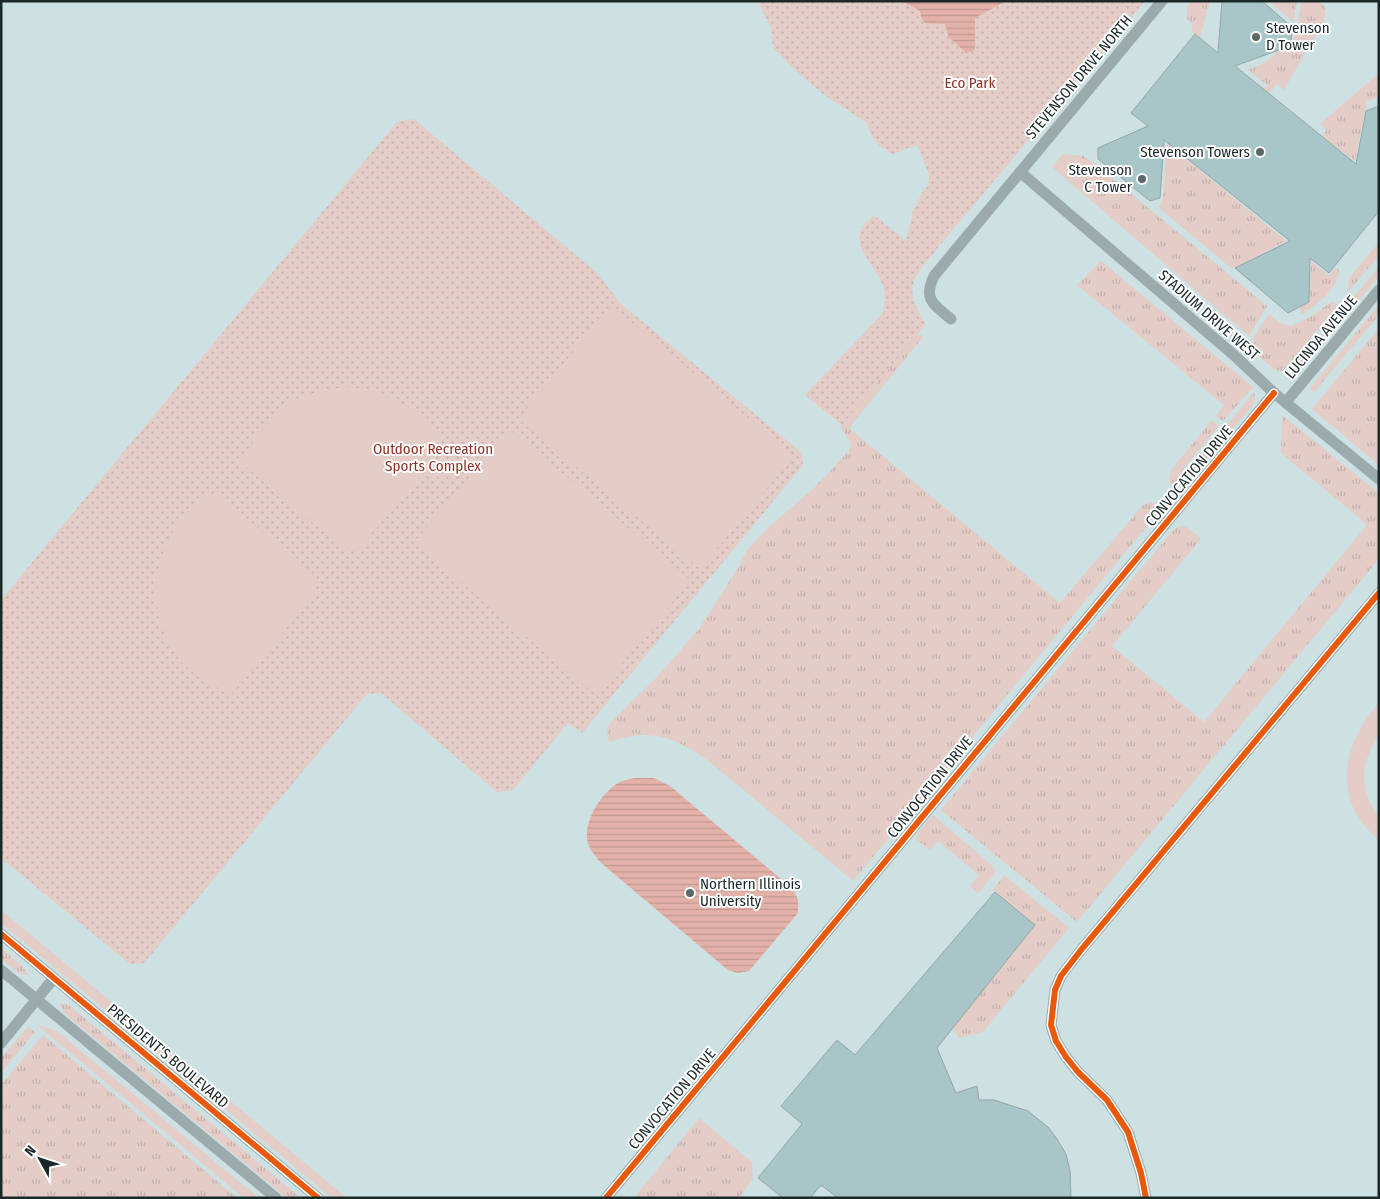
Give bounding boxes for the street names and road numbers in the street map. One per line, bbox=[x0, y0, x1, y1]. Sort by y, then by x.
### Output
street label: STEVENSON DRIVE NORTH bbox=[1022, 12, 1136, 142]
street label: STADIUM DRIVE WEST bbox=[1155, 266, 1263, 364]
street label: LUCINDA AVENUE bbox=[1281, 292, 1361, 382]
street label: CONVOCATION DRIVE bbox=[1142, 422, 1236, 530]
street label: CONVOCATION DRIVE bbox=[883, 732, 977, 842]
street label: PRESIDENT'S BOULEVARD bbox=[104, 1000, 232, 1112]
street label: CONVOCATION DRIVE bbox=[625, 1045, 719, 1153]

